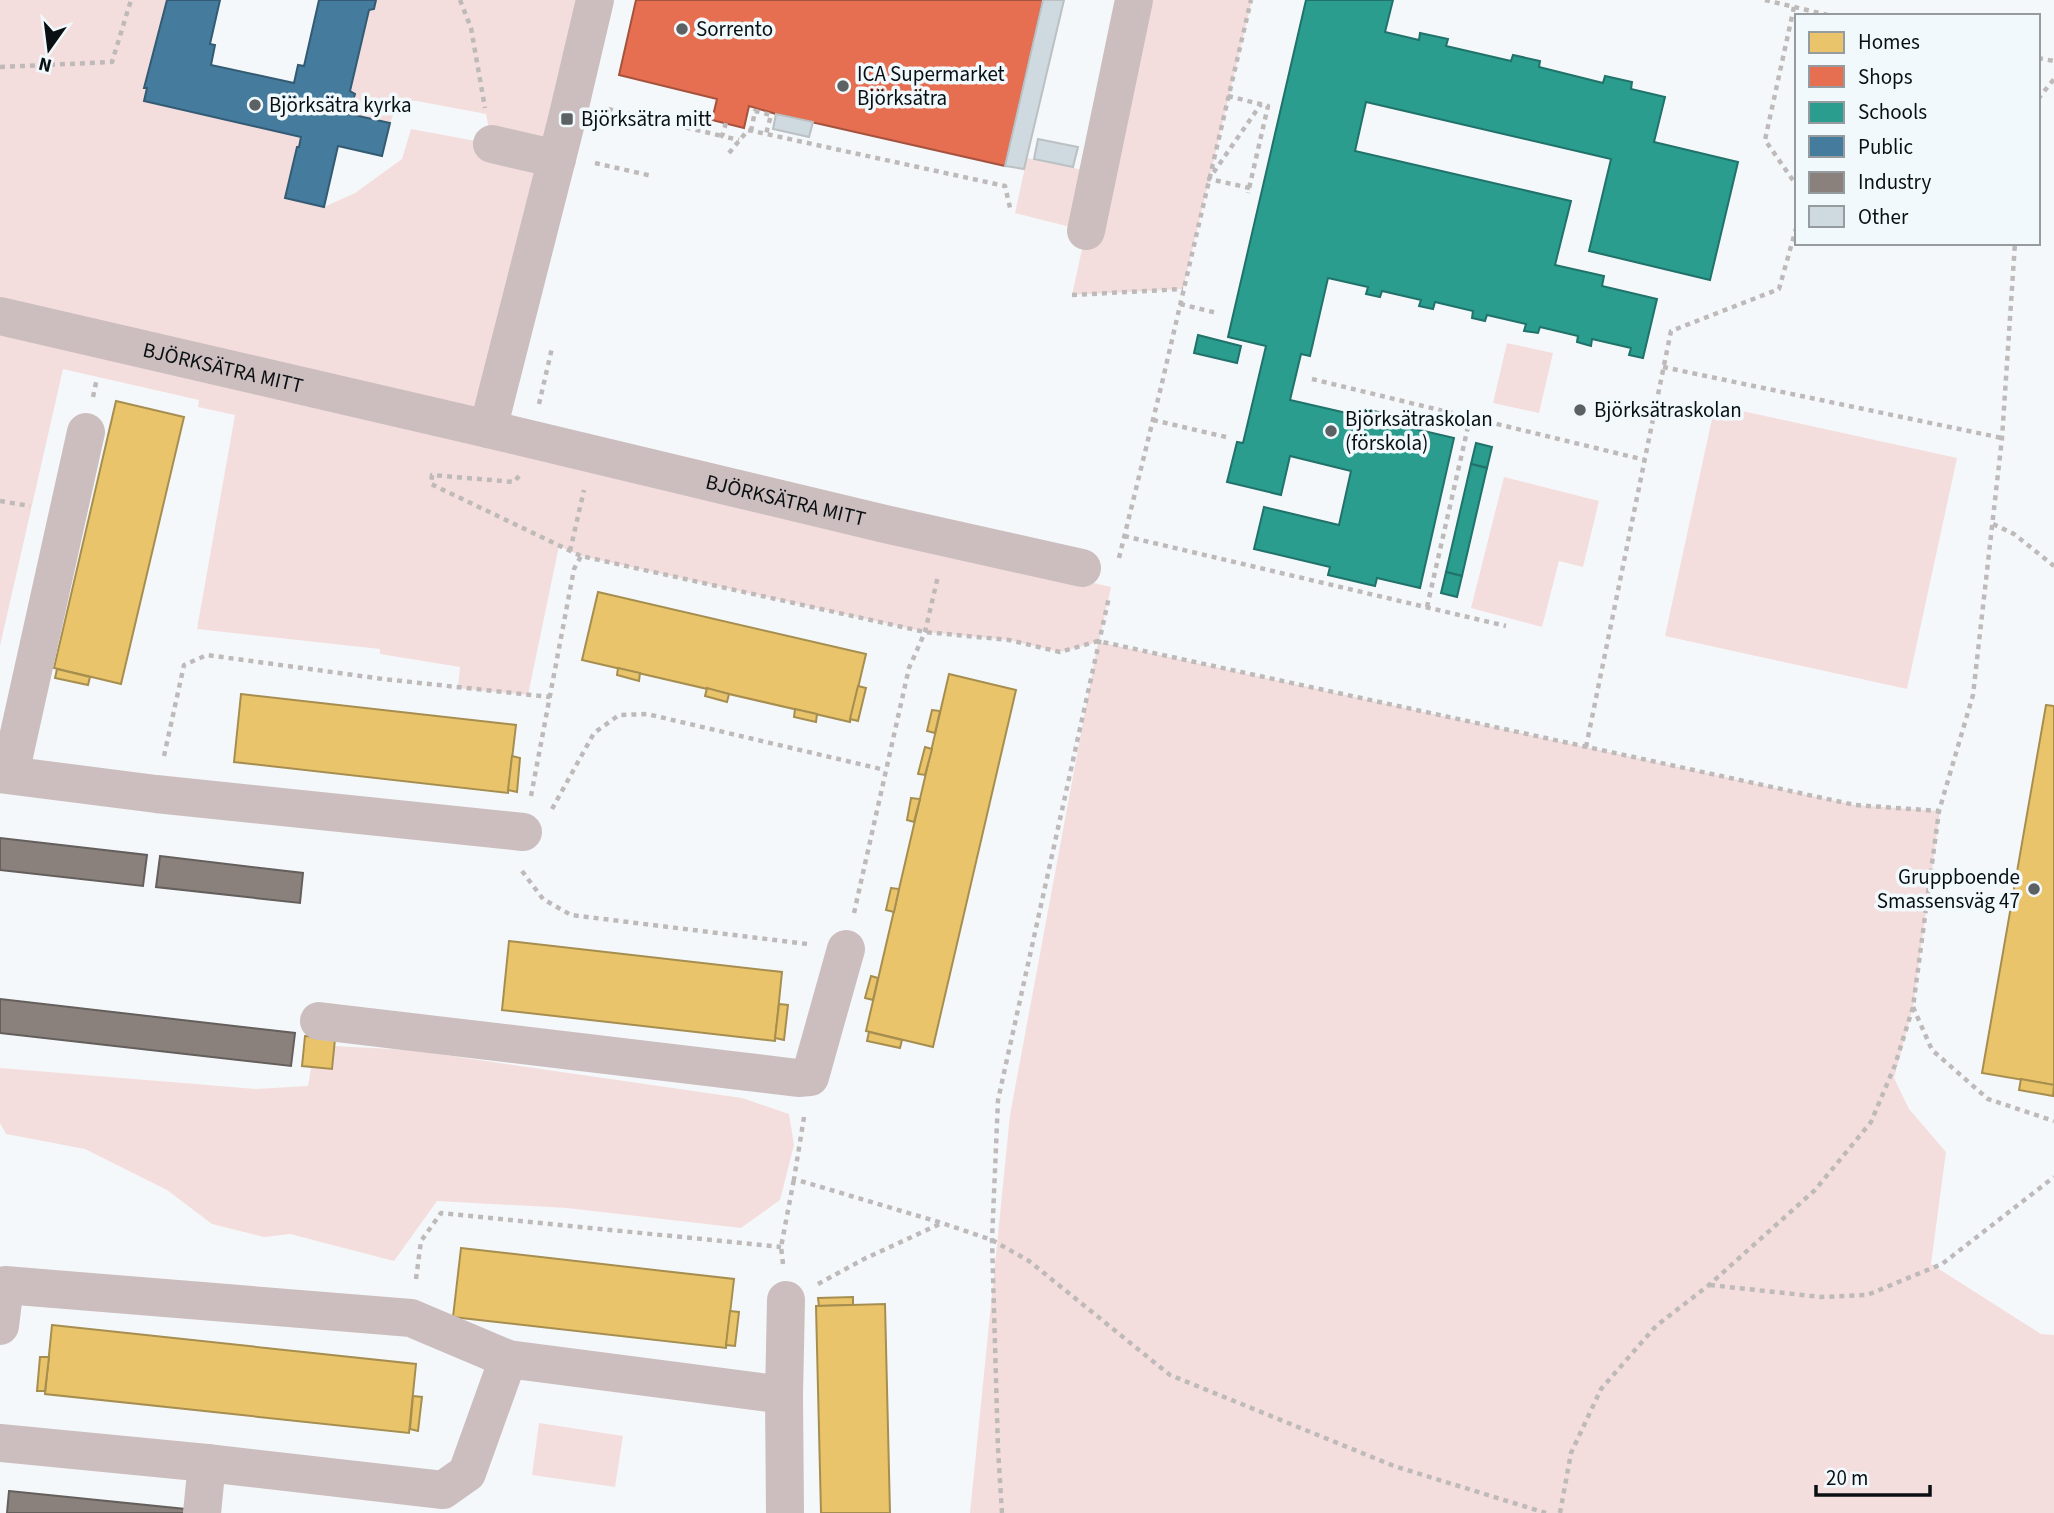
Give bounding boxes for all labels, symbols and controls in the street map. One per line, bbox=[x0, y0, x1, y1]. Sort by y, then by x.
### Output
north arrow bbox=[14, 14, 84, 84]
place label: Sorrento bbox=[696, 14, 773, 44]
legend bbox=[1795, 14, 2040, 245]
marker: Sorrento bbox=[674, 21, 690, 37]
text: Homes bbox=[1858, 27, 1920, 57]
text: N bbox=[36, 49, 55, 79]
place label: ICA Supermarket Björksätra bbox=[857, 59, 1005, 113]
text: Shops bbox=[1858, 62, 1913, 92]
marker: ICA Supermarket Björksätra bbox=[835, 78, 851, 94]
place label: Björksätra kyrka bbox=[269, 90, 412, 120]
marker: Björksätra kyrka bbox=[247, 97, 263, 113]
text: Schools bbox=[1858, 97, 1927, 127]
place label: Björksätra mitt bbox=[581, 104, 712, 134]
marker: Björksätra mitt bbox=[559, 111, 575, 127]
text: Public bbox=[1858, 132, 1913, 162]
text: Industry bbox=[1858, 167, 1931, 197]
text: Other bbox=[1858, 202, 1909, 232]
street label: BJÖRKSÄTRA MITT bbox=[140, 335, 306, 401]
place label: Björksätraskolan bbox=[1594, 395, 1742, 425]
marker: Björksätraskolan bbox=[1572, 402, 1588, 418]
place label: Björksätraskolan (förskola) bbox=[1345, 404, 1493, 458]
marker: Björksätraskolan (förskola) bbox=[1323, 423, 1339, 439]
street label: BJÖRKSÄTRA MITT bbox=[703, 467, 869, 534]
place label: Gruppboende Smassensväg 47 bbox=[1877, 862, 2020, 916]
marker: Gruppboende Smassensväg 47 bbox=[2026, 881, 2042, 897]
scale bar bbox=[1816, 1454, 1930, 1498]
text: 20 m bbox=[1826, 1463, 1868, 1493]

